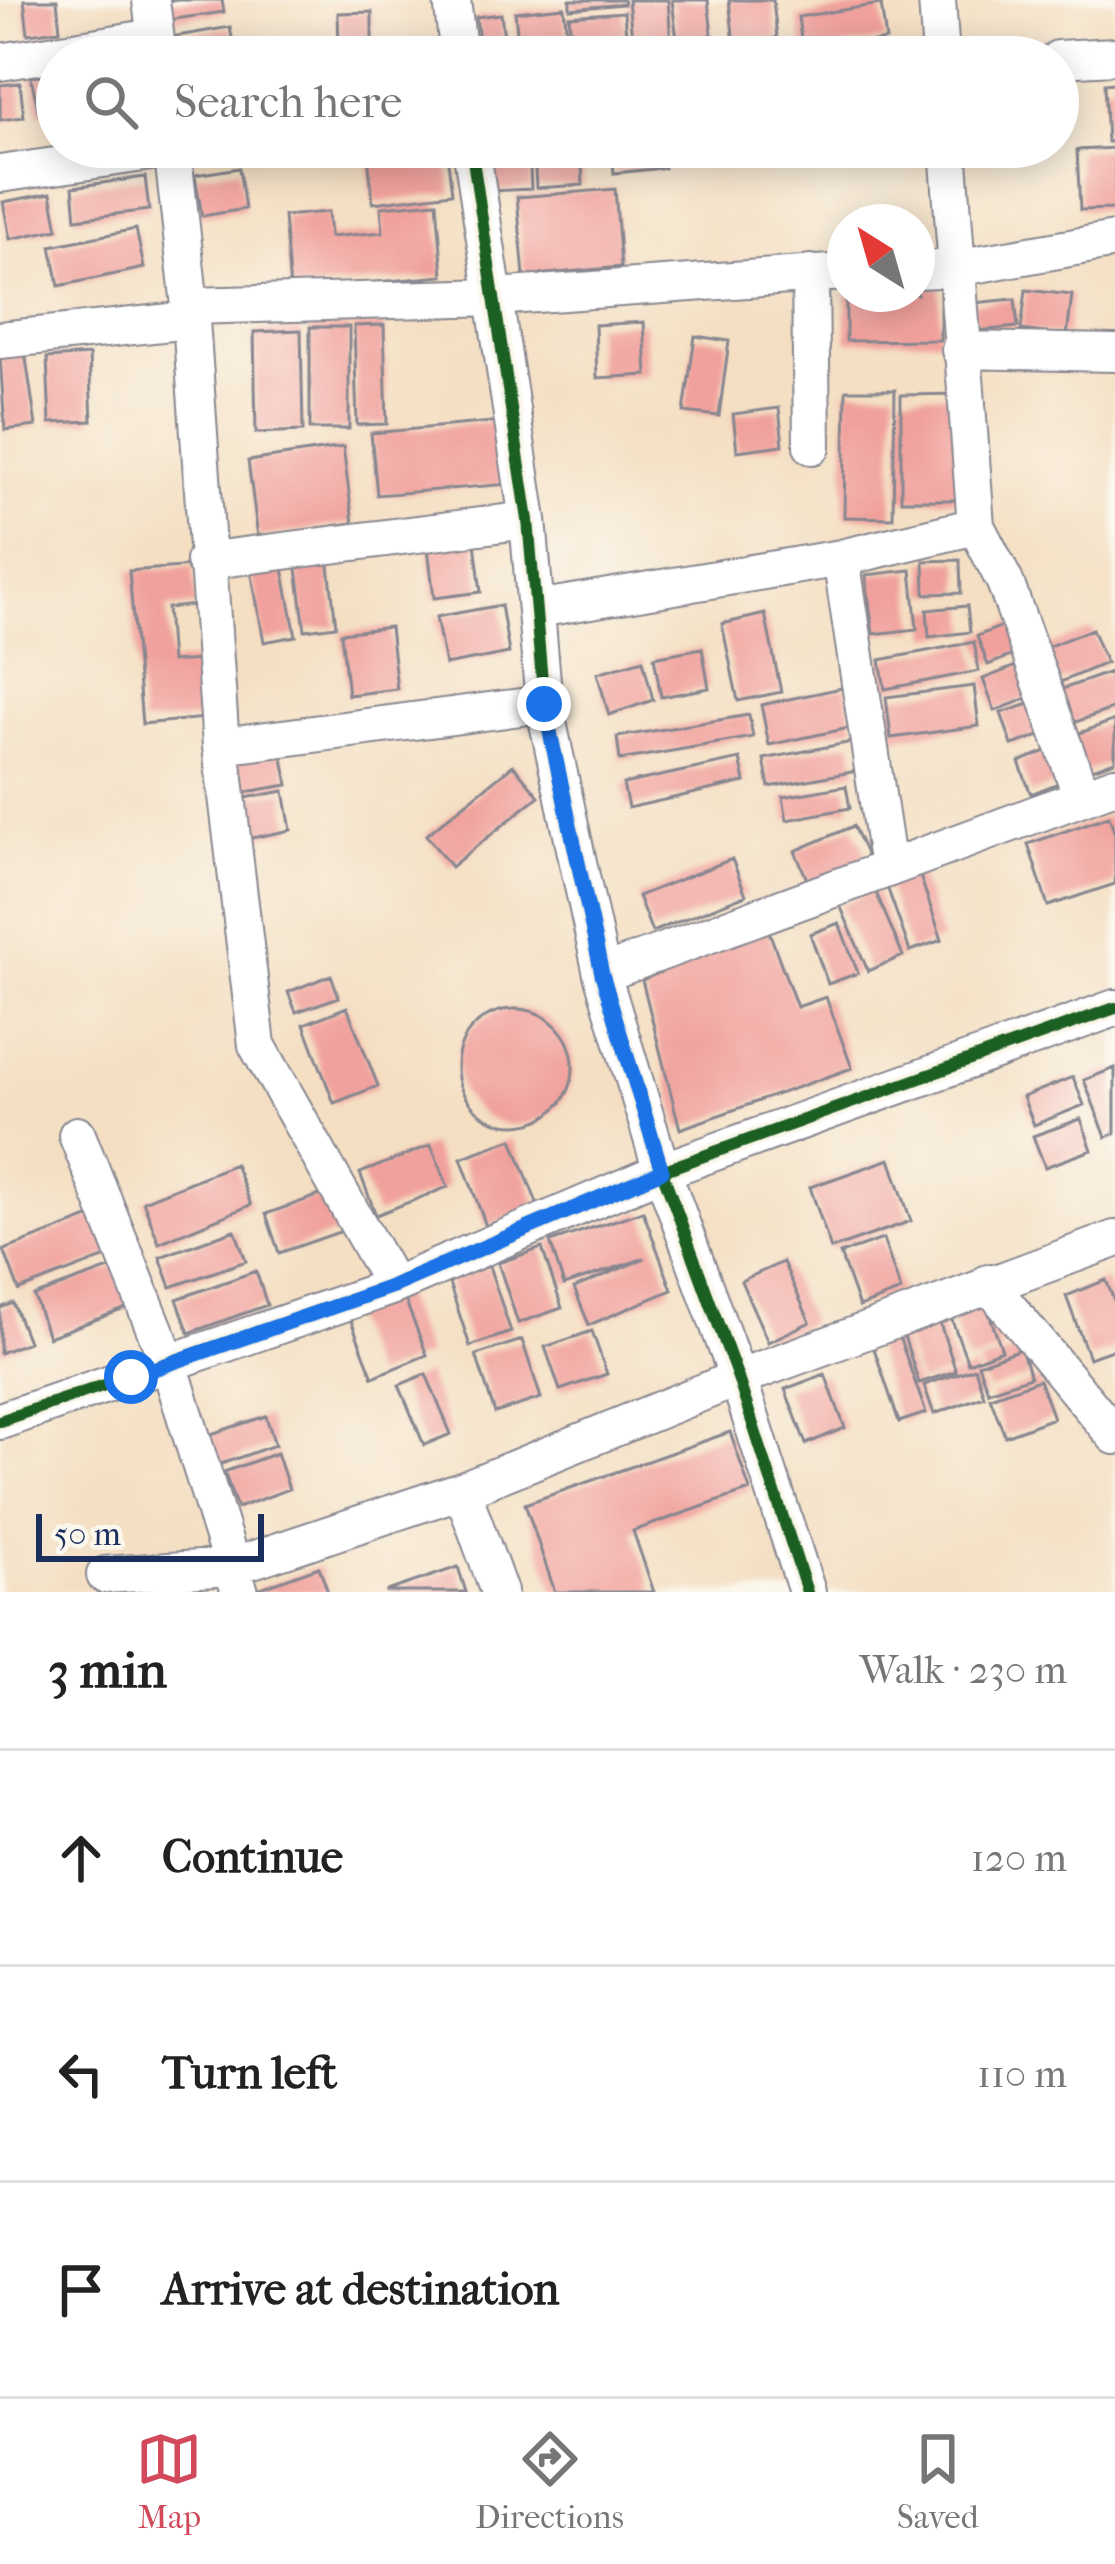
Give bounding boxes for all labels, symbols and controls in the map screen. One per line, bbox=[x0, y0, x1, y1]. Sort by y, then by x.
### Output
search box bbox=[36, 36, 1079, 168]
icon: search bbox=[78, 69, 144, 135]
text: Search here bbox=[174, 76, 402, 129]
north arrow bbox=[827, 204, 935, 312]
route end bbox=[517, 677, 571, 731]
route start bbox=[104, 1350, 158, 1404]
scale bar bbox=[36, 1508, 264, 1561]
text: 50 m bbox=[54, 1515, 121, 1554]
text: 3 min bbox=[48, 1640, 167, 1700]
text: Walk · 230 m bbox=[860, 1647, 1067, 1693]
icon: ahead bbox=[48, 1825, 114, 1891]
text: Continue bbox=[162, 1831, 343, 1884]
text: 120 m bbox=[971, 1835, 1067, 1881]
icon: left bbox=[48, 2041, 114, 2107]
text: Turn left bbox=[162, 2047, 337, 2100]
text: 110 m bbox=[977, 2051, 1067, 2097]
icon: arrive bbox=[48, 2257, 114, 2323]
text: Arrive at destination bbox=[162, 2263, 559, 2316]
tab: Map bbox=[136, 2426, 202, 2537]
tab: Directions bbox=[475, 2426, 624, 2537]
tab: Saved bbox=[897, 2426, 979, 2537]

